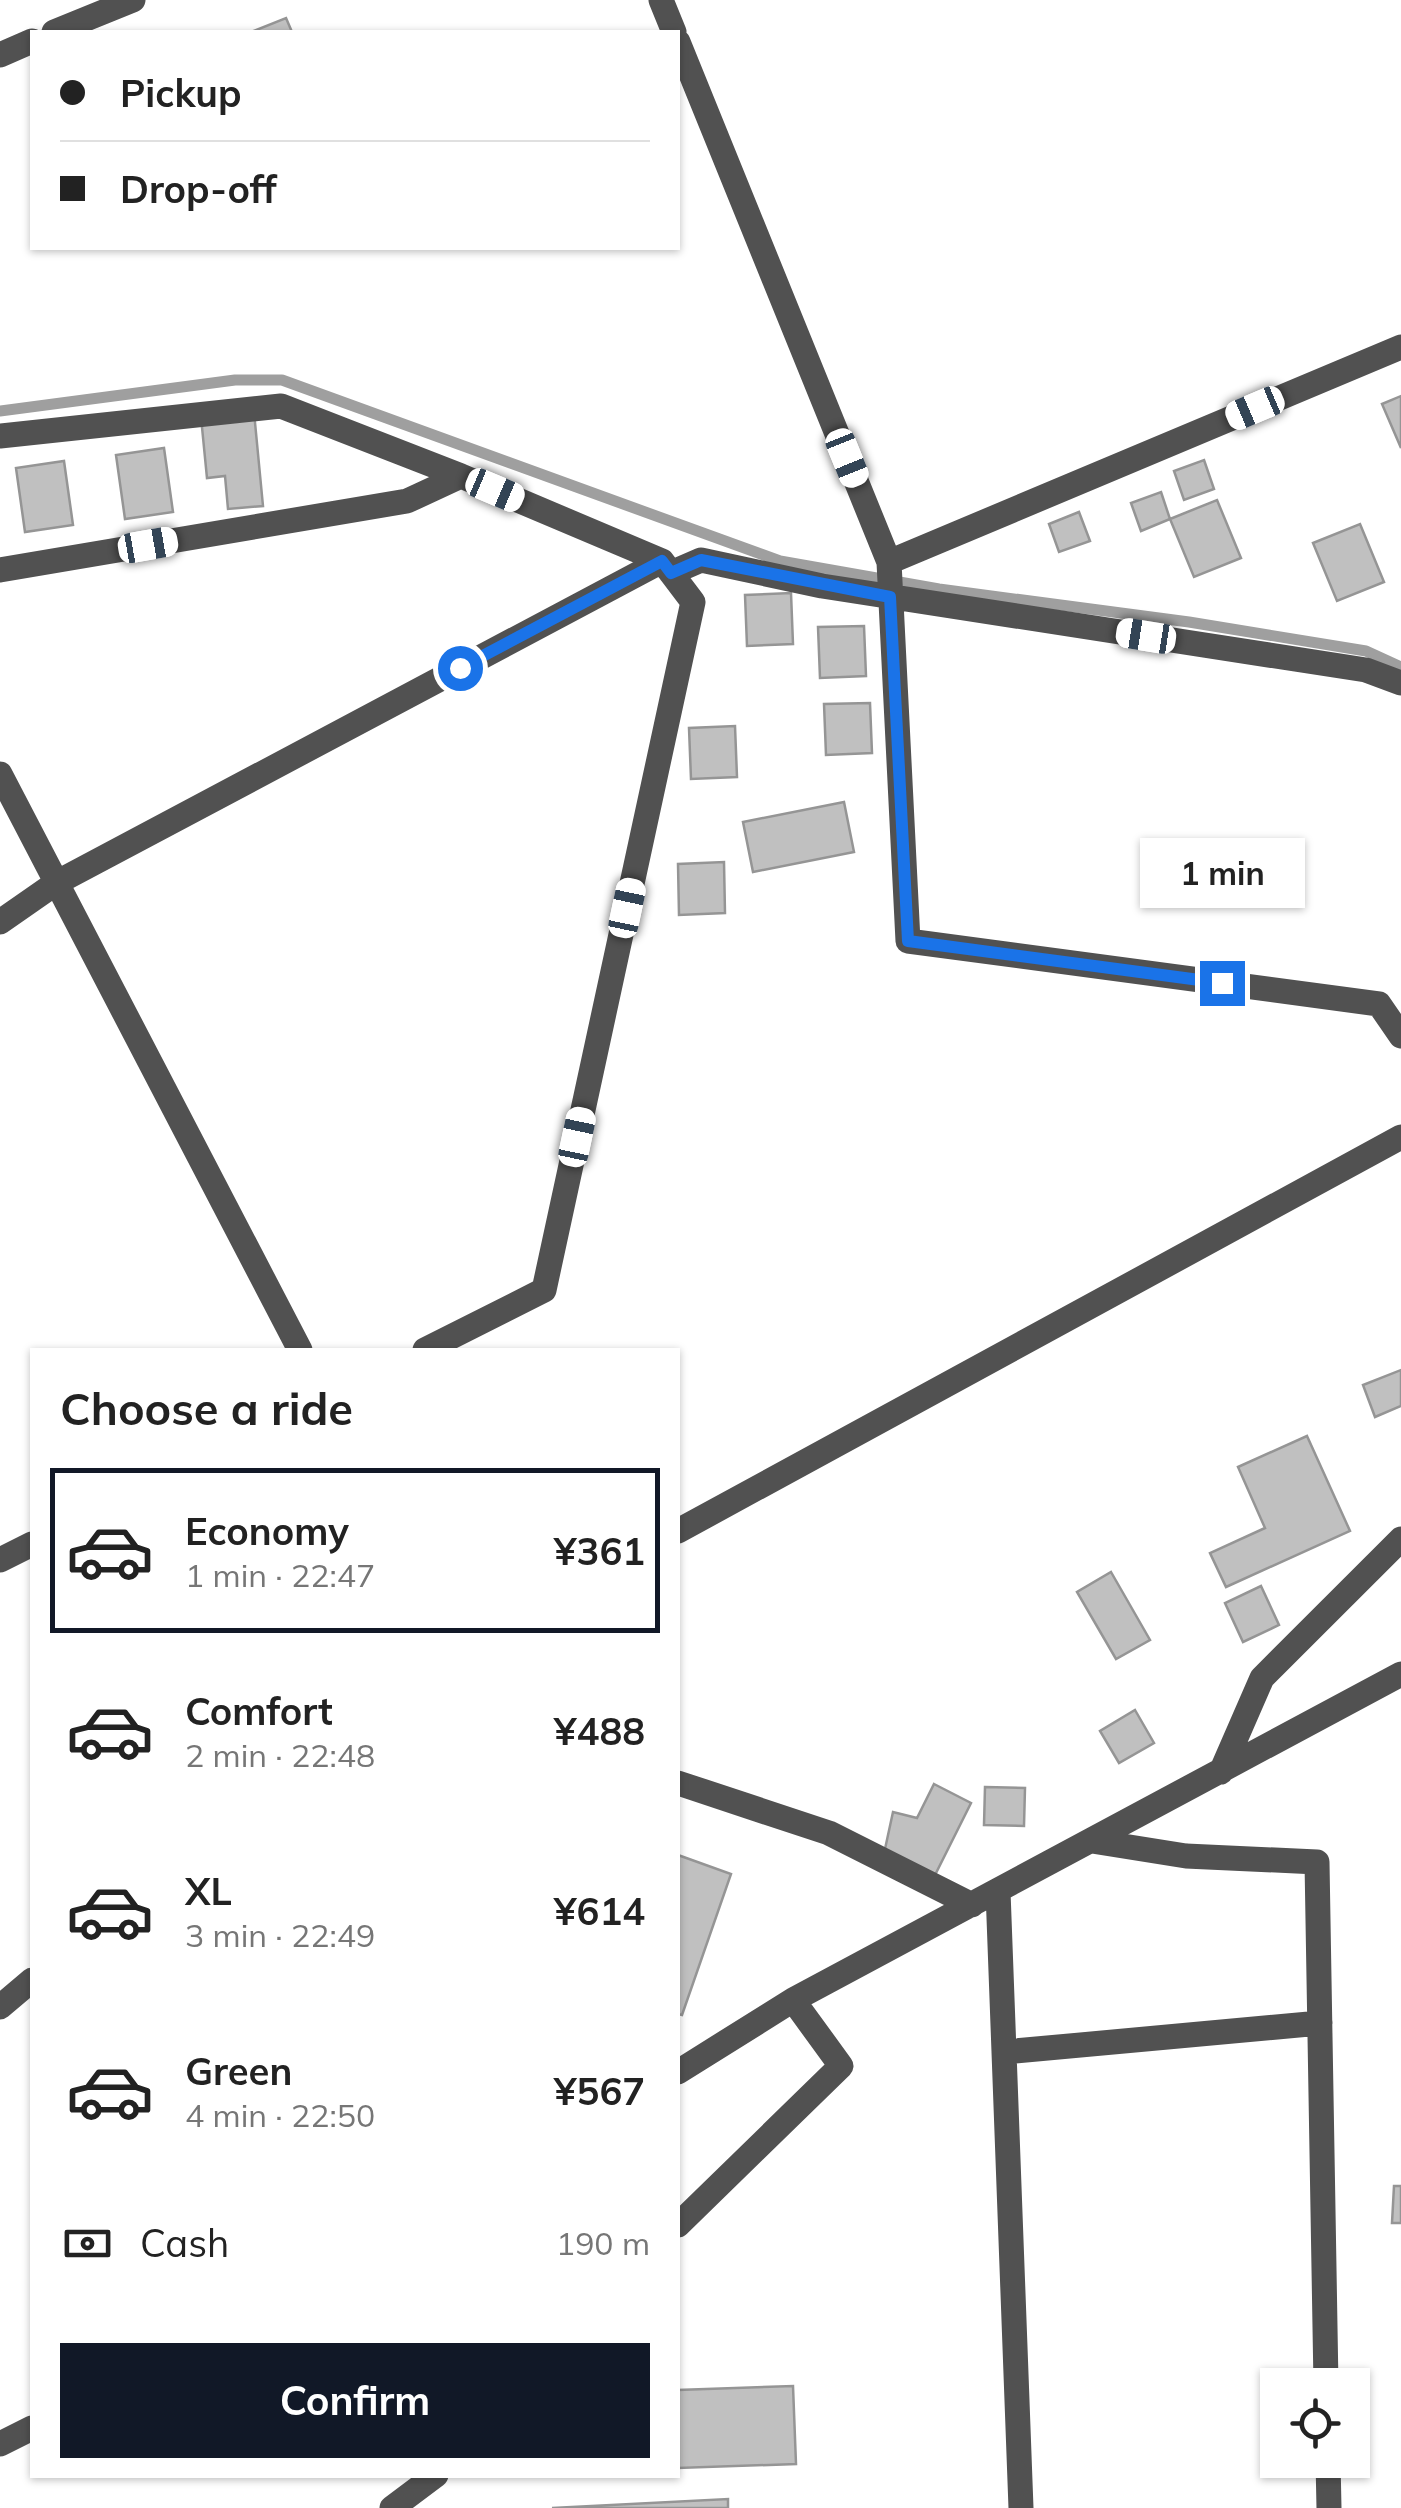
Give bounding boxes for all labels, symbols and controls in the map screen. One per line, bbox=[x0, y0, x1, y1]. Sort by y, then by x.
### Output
text: Pickup bbox=[120, 69, 242, 117]
text: Drop-off bbox=[120, 165, 277, 213]
car bbox=[1222, 382, 1288, 434]
car bbox=[822, 425, 872, 491]
car bbox=[462, 464, 528, 516]
car bbox=[116, 525, 180, 565]
car bbox=[1114, 616, 1178, 656]
route start bbox=[438, 646, 483, 691]
callout: 1 min bbox=[1140, 838, 1304, 908]
text: 1 min bbox=[1180, 853, 1265, 893]
car bbox=[606, 876, 648, 940]
route end bbox=[1200, 961, 1245, 1006]
car bbox=[556, 1105, 598, 1169]
text: Choose a ride bbox=[60, 1380, 353, 1436]
icon: car bbox=[65, 1506, 155, 1596]
text: Economy bbox=[185, 1507, 349, 1555]
text: ¥361 bbox=[554, 1527, 645, 1575]
text: 1 min · 22:47 bbox=[185, 1555, 375, 1595]
icon: car bbox=[65, 1686, 155, 1776]
text: Comfort bbox=[185, 1687, 333, 1735]
text: ¥488 bbox=[554, 1707, 645, 1755]
text: 2 min · 22:48 bbox=[185, 1735, 375, 1775]
icon: car bbox=[65, 1866, 155, 1956]
text: XL bbox=[185, 1867, 232, 1915]
text: ¥614 bbox=[554, 1887, 645, 1935]
text: 3 min · 22:49 bbox=[185, 1915, 375, 1955]
icon: car bbox=[65, 2046, 155, 2136]
text: Green bbox=[185, 2047, 292, 2095]
text: ¥567 bbox=[554, 2067, 645, 2115]
text: 4 min · 22:50 bbox=[185, 2095, 375, 2135]
icon: cash bbox=[60, 2216, 115, 2271]
text: Cash bbox=[140, 2219, 229, 2267]
text: 190 m bbox=[556, 2223, 650, 2263]
button: Confirm bbox=[60, 2343, 650, 2458]
map controls bbox=[1260, 2368, 1370, 2478]
button: locate bbox=[1260, 2368, 1370, 2478]

